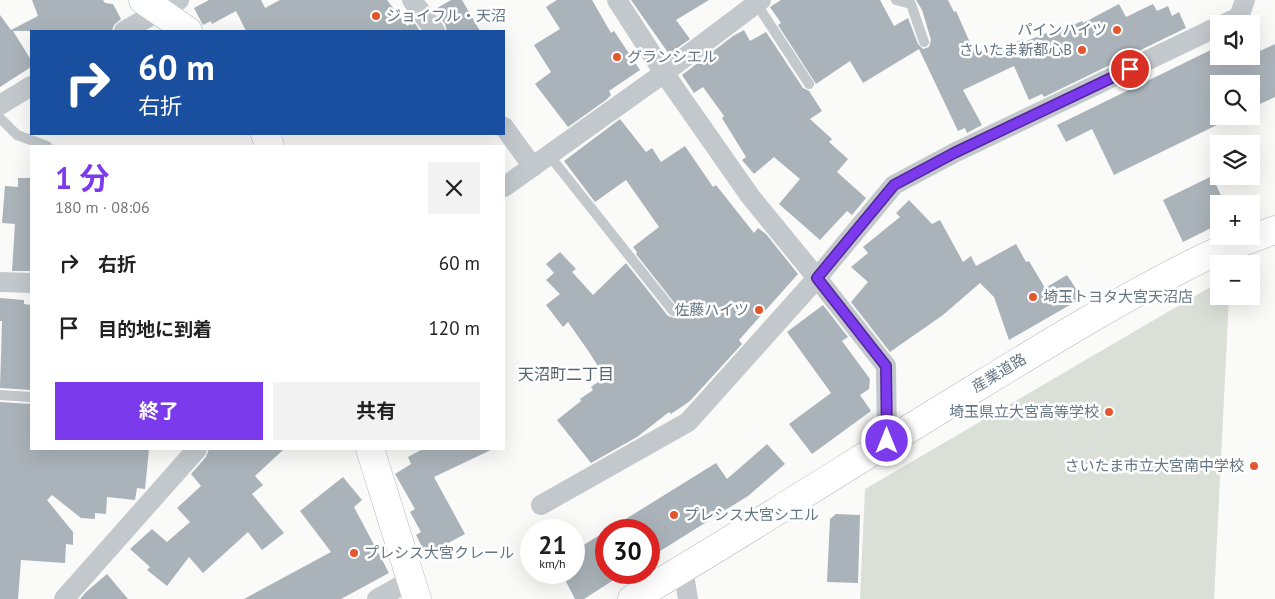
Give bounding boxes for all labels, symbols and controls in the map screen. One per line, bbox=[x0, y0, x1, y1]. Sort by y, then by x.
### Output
place label: ジョイフル・天沼 bbox=[386, 6, 506, 25]
marker: ジョイフル・天沼 bbox=[370, 10, 382, 22]
map controls bbox=[1210, 15, 1260, 305]
button: sound bbox=[1210, 15, 1260, 65]
place label: パインハイツ bbox=[1017, 20, 1107, 39]
marker: パインハイツ bbox=[1111, 24, 1123, 36]
place label: さいたま新都心B bbox=[959, 40, 1072, 59]
text: 60 m bbox=[138, 44, 215, 90]
marker: さいたま新都心B bbox=[1076, 44, 1088, 56]
place label: グランシエル bbox=[627, 47, 717, 66]
pin bbox=[1109, 48, 1151, 90]
icon: right bbox=[55, 50, 120, 115]
marker: グランシエル bbox=[611, 51, 623, 63]
icon: arrive bbox=[1116, 55, 1144, 83]
button: search bbox=[1210, 75, 1260, 125]
text: 右折 bbox=[138, 92, 182, 120]
button: layers bbox=[1210, 135, 1260, 185]
text: 1 分 bbox=[55, 158, 110, 197]
button: close bbox=[428, 162, 480, 214]
button: + bbox=[1210, 195, 1260, 245]
text: 180 m · 08:06 bbox=[55, 197, 150, 217]
icon: right bbox=[55, 249, 83, 277]
text: 60 m bbox=[439, 251, 480, 275]
text: 右折 bbox=[98, 252, 136, 276]
button: − bbox=[1210, 255, 1260, 305]
place label: 埼玉トヨタ大宮天沼店 bbox=[1043, 287, 1193, 306]
marker: 埼玉トヨタ大宮天沼店 bbox=[1027, 291, 1039, 303]
place label: 佐藤ハイツ bbox=[674, 300, 749, 319]
marker: 佐藤ハイツ bbox=[753, 304, 765, 316]
icon: arrive bbox=[55, 314, 83, 342]
text: 120 m bbox=[428, 316, 480, 340]
text: 目的地に到着 bbox=[98, 317, 212, 341]
street label: 産業道路 bbox=[968, 349, 1029, 396]
district label: 天沼町二丁目 bbox=[518, 364, 614, 384]
button: 終了 bbox=[55, 382, 263, 440]
button: 共有 bbox=[273, 382, 480, 440]
place label: 埼玉県立大宮高等学校 bbox=[949, 402, 1099, 421]
marker: 埼玉県立大宮高等学校 bbox=[1103, 406, 1115, 418]
position arrow bbox=[860, 414, 912, 466]
place label: さいたま市立大宮南中学校 bbox=[1064, 456, 1244, 475]
marker: さいたま市立大宮南中学校 bbox=[1248, 460, 1260, 472]
place label: プレシス大宮シエル bbox=[684, 505, 819, 524]
marker: プレシス大宮シエル bbox=[668, 509, 680, 521]
speed limit sign: 30 bbox=[595, 519, 660, 584]
text: 21 bbox=[538, 529, 567, 561]
place label: プレシス大宮クレール bbox=[364, 543, 514, 562]
marker: プレシス大宮クレール bbox=[348, 547, 360, 559]
text: km/h bbox=[539, 556, 566, 571]

